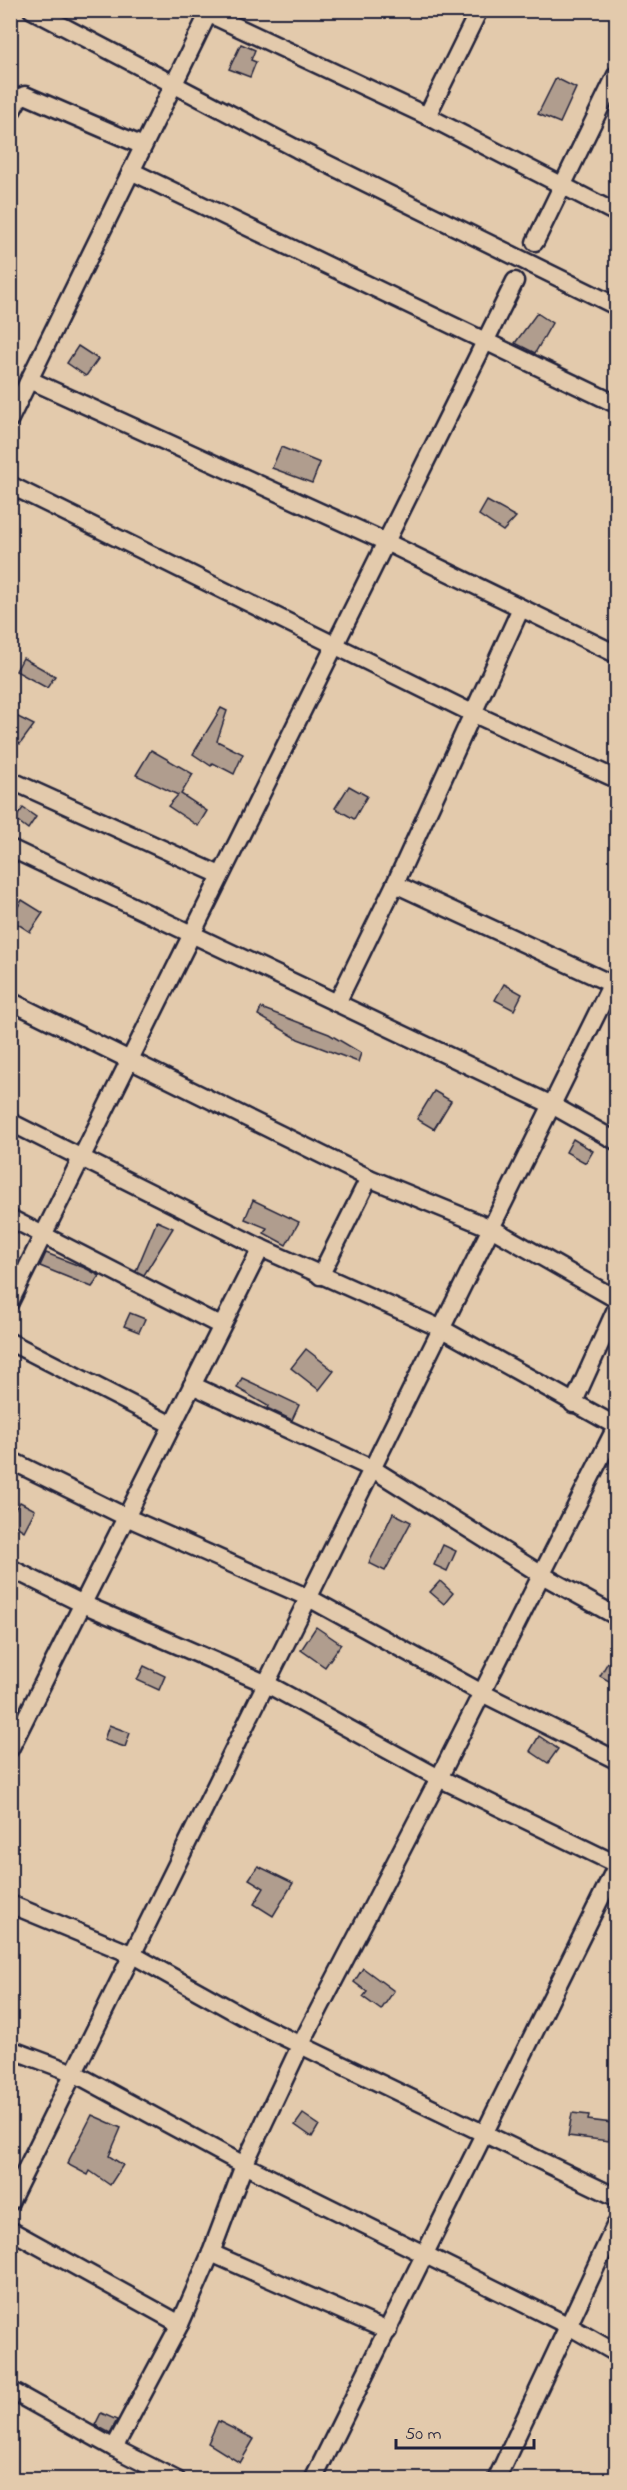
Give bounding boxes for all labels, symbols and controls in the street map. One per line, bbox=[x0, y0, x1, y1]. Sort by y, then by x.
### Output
scale bar bbox=[396, 2412, 534, 2450]
text: 50 m bbox=[405, 2422, 442, 2448]

